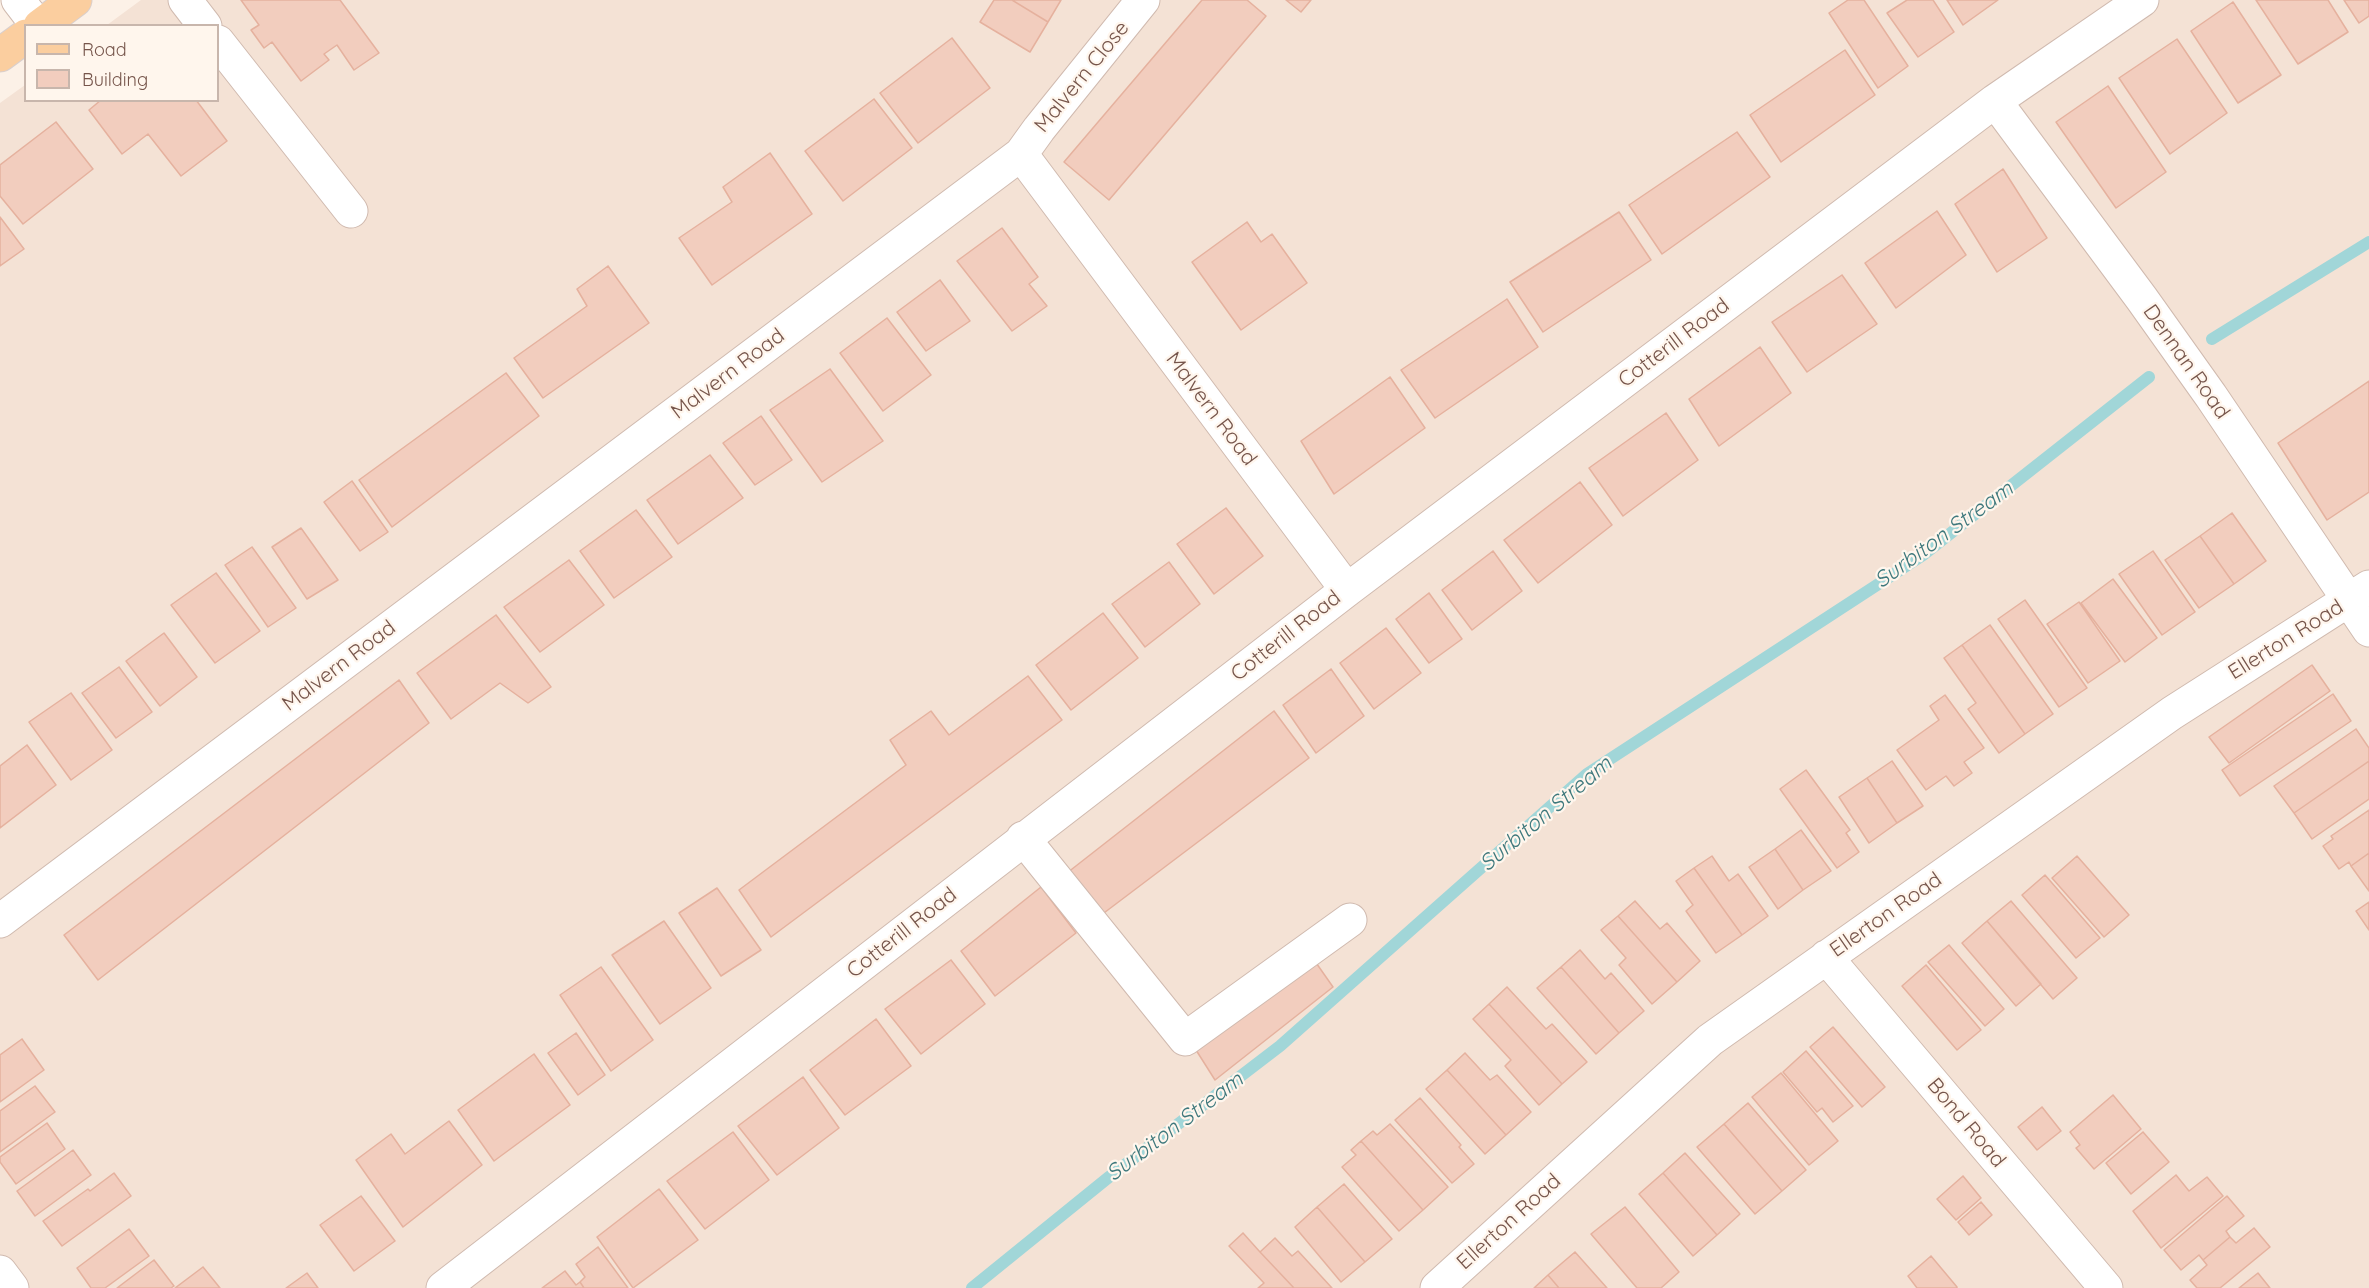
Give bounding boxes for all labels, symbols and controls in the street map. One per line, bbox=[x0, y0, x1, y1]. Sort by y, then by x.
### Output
street label: Malvern Close bbox=[1029, 16, 1135, 138]
legend bbox=[24, 24, 219, 102]
text: Road bbox=[82, 38, 127, 61]
text: Building bbox=[82, 68, 148, 91]
street label: Cotterill Road bbox=[1614, 293, 1734, 393]
street label: Dennan Road bbox=[2137, 300, 2235, 424]
street label: Malvern Road bbox=[666, 323, 790, 425]
street label: Malvern Road bbox=[1160, 347, 1262, 471]
water label: Surbiton Stream bbox=[1870, 476, 2018, 594]
street label: Cotterill Road bbox=[1226, 585, 1346, 687]
street label: Ellerton Road bbox=[2224, 595, 2348, 685]
street label: Malvern Road bbox=[277, 615, 401, 717]
water label: Surbiton Stream bbox=[1475, 751, 1617, 877]
street label: Ellerton Road bbox=[1825, 867, 1947, 963]
street label: Cotterill Road bbox=[842, 882, 962, 984]
water label: Surbiton Stream bbox=[1101, 1067, 1249, 1187]
street label: Bond Road bbox=[1921, 1073, 2011, 1173]
street label: Ellerton Road bbox=[1452, 1169, 1566, 1275]

